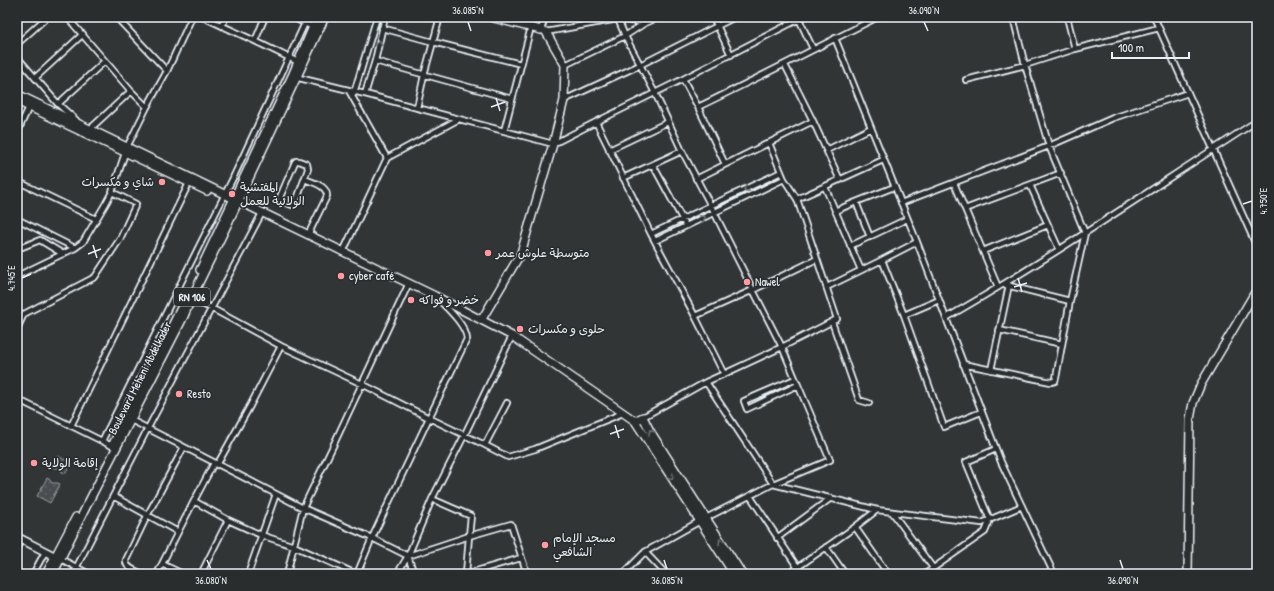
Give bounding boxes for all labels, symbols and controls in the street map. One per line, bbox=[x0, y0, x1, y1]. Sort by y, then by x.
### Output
text: 36.085°N bbox=[452, 4, 484, 17]
text: 36.090°N bbox=[909, 4, 939, 17]
scale bar bbox=[1112, 34, 1189, 60]
text: 100 m bbox=[1118, 39, 1144, 56]
one-way arrow bbox=[374, 40, 382, 47]
place label: شاي و مكسرات bbox=[82, 173, 154, 191]
marker: شاي و مكسرات bbox=[157, 177, 167, 187]
place label: المفتشية الولائية للعمل bbox=[240, 178, 305, 209]
one-way arrow bbox=[743, 184, 750, 192]
text: 4.750°E bbox=[1257, 187, 1270, 214]
marker: المفتشية الولائية للعمل bbox=[227, 189, 237, 199]
one-way arrow bbox=[698, 215, 706, 223]
place label: متوسطة علوش عمر bbox=[495, 244, 590, 261]
marker: متوسطة علوش عمر bbox=[483, 248, 493, 258]
text: 4.745°E bbox=[5, 265, 18, 291]
place label: cyber café bbox=[349, 267, 395, 284]
marker: cyber café bbox=[336, 271, 346, 281]
place label: Nawel bbox=[755, 273, 780, 290]
marker: Nawel bbox=[742, 277, 752, 287]
road number: RN 106 bbox=[174, 288, 210, 306]
place label: خضر و فواكه bbox=[419, 291, 479, 308]
marker: خضر و فواكه bbox=[406, 295, 416, 305]
street label: Boulevard Meheni Abdelkader bbox=[104, 318, 176, 437]
place label: حلوى و مكسرات bbox=[528, 320, 605, 337]
marker: حلوى و مكسرات bbox=[515, 324, 525, 334]
place label: Resto bbox=[187, 385, 211, 402]
marker: Resto bbox=[174, 389, 184, 399]
one-way arrow bbox=[648, 429, 655, 436]
place label: إقامة الولاية bbox=[42, 454, 98, 471]
marker: إقامة الولاية bbox=[29, 458, 39, 468]
one-way arrow bbox=[666, 473, 674, 480]
place label: مسجد الإمام الشافعي bbox=[553, 529, 616, 563]
one-way arrow bbox=[718, 538, 726, 545]
marker: مسجد الإمام الشافعي bbox=[540, 540, 550, 550]
text: 36.080°N bbox=[195, 574, 227, 587]
text: 36.085°N bbox=[651, 574, 683, 587]
text: 36.090°N bbox=[1108, 574, 1138, 587]

